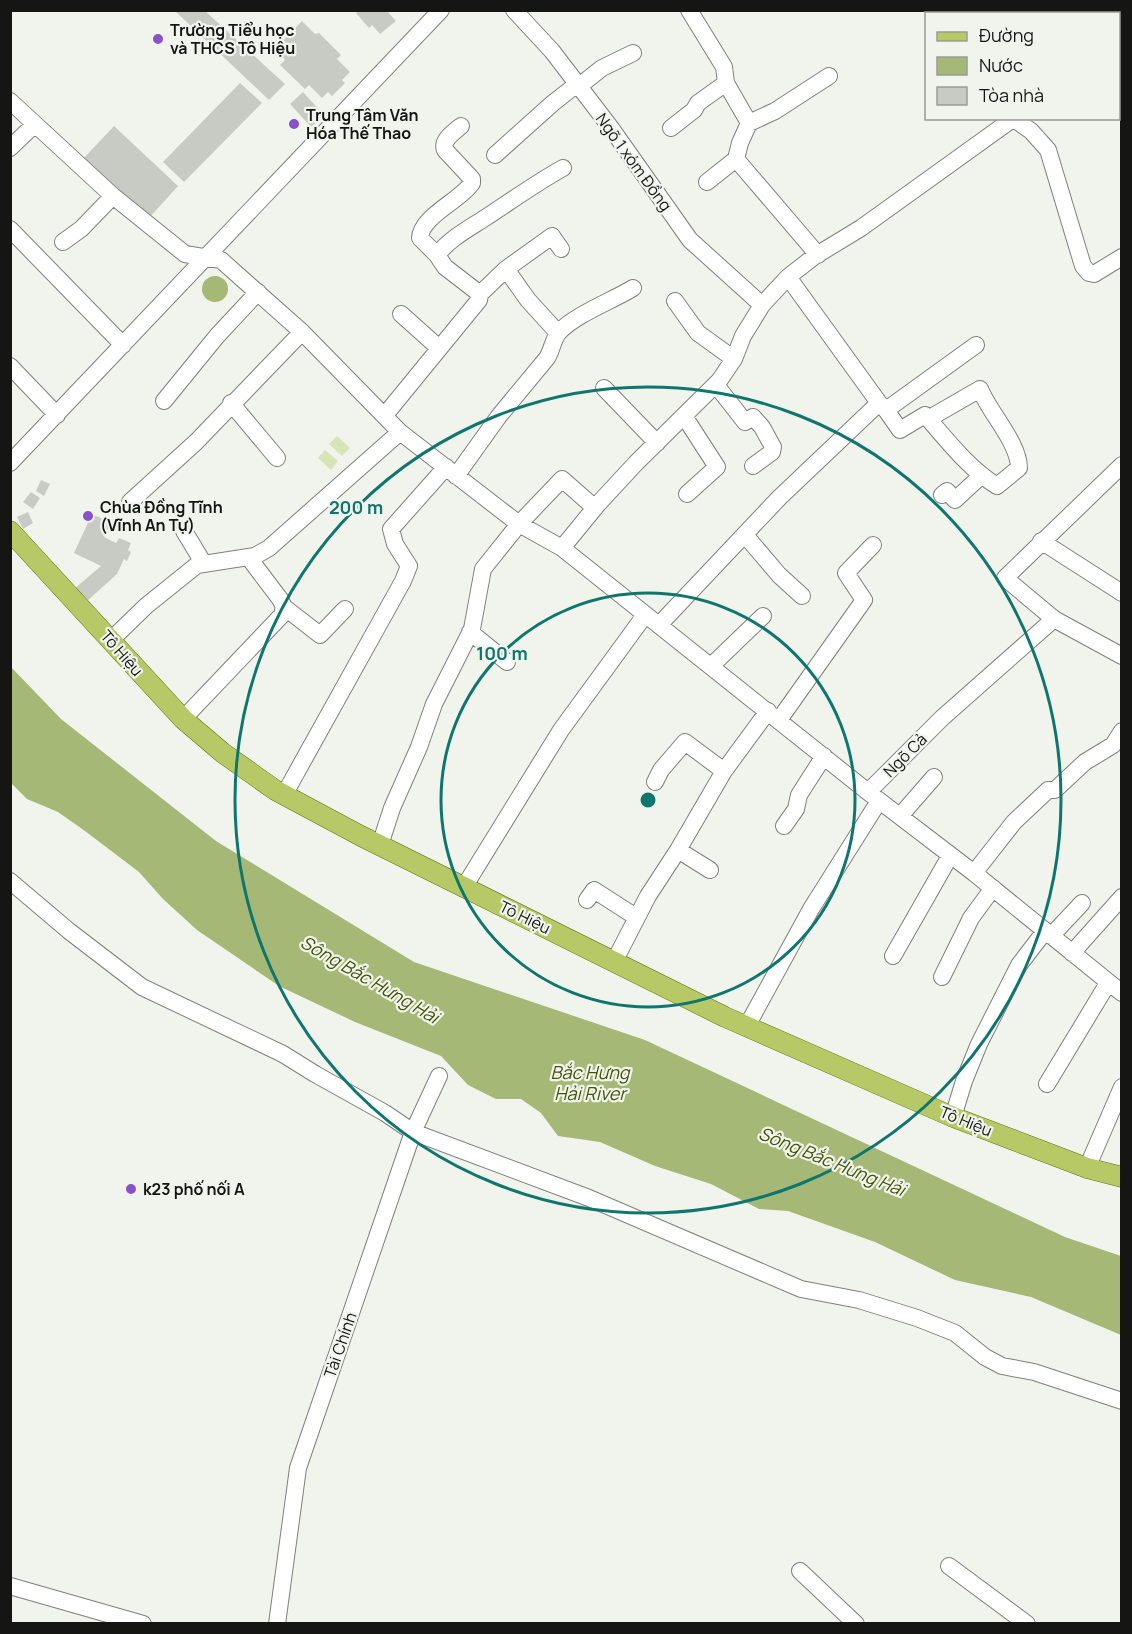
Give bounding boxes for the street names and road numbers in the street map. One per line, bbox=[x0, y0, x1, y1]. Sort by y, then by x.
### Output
street label: Ngõ 1 xóm Đồng bbox=[591, 109, 677, 215]
street label: Tô Hiệu bbox=[96, 625, 148, 681]
street label: Ngõ Cả bbox=[878, 728, 932, 782]
street label: Tô Hiệu bbox=[496, 895, 554, 939]
street label: Tô Hiệu bbox=[937, 1101, 995, 1141]
street label: Tài Chính bbox=[319, 1309, 361, 1381]

